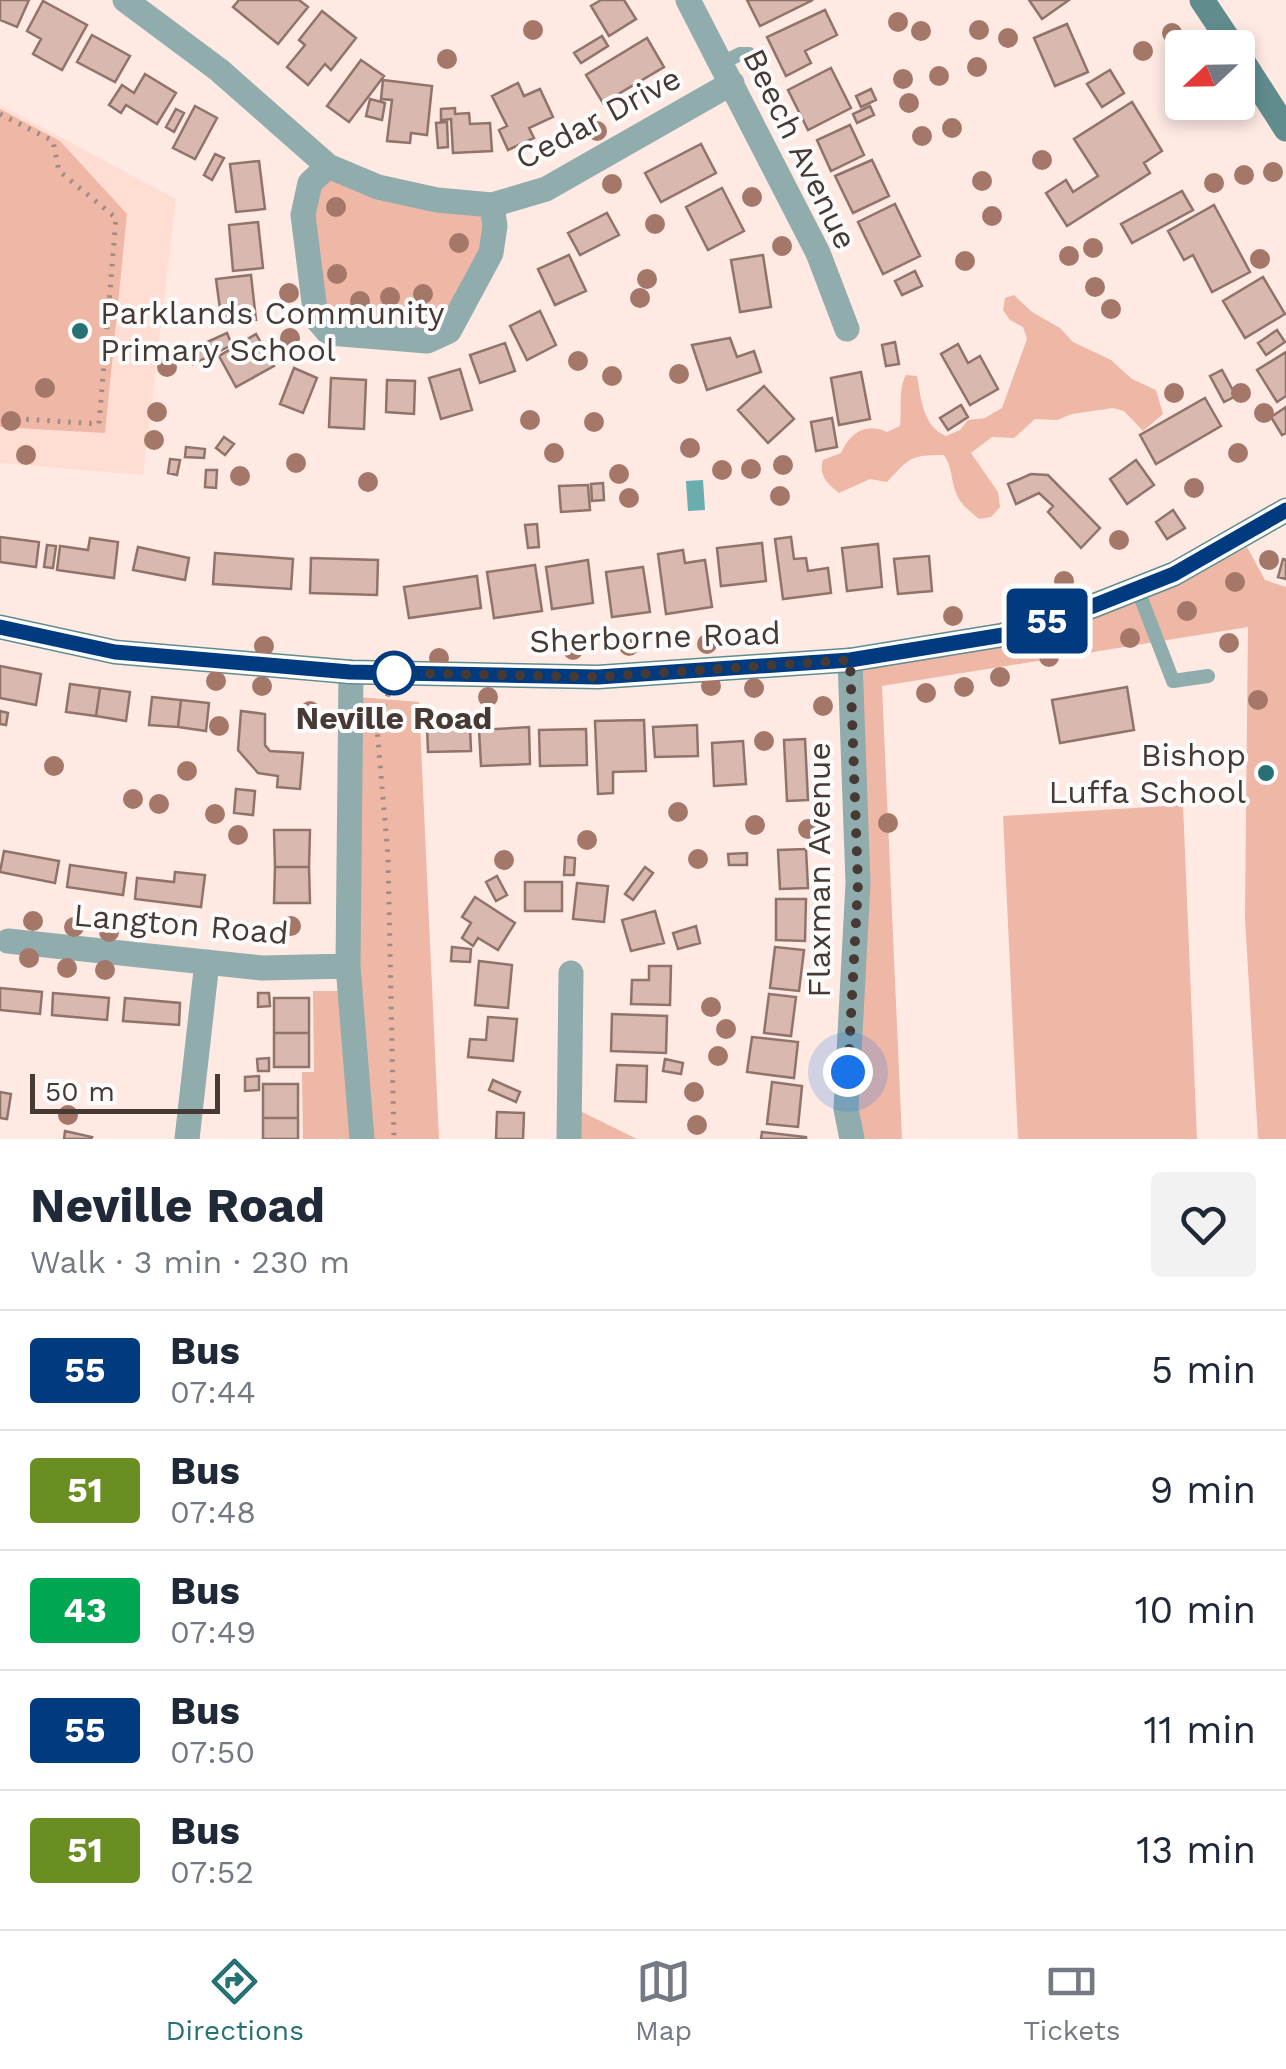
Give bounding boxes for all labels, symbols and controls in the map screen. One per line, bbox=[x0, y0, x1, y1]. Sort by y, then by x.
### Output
north arrow bbox=[1165, 30, 1255, 120]
map controls bbox=[1165, 30, 1255, 120]
street label: Beech Avenue bbox=[735, 43, 865, 255]
street label: Cedar Drive bbox=[509, 59, 687, 177]
place label: Parklands Community Primary School bbox=[100, 294, 445, 369]
marker: Parklands Community Primary School bbox=[69, 320, 91, 342]
line badge: 55 bbox=[1002, 588, 1092, 654]
text: 55 bbox=[1027, 600, 1067, 642]
street label: Sherborne Road bbox=[529, 614, 781, 660]
marker: Neville Road bbox=[373, 652, 415, 694]
place label: Neville Road bbox=[296, 699, 492, 737]
place label: Bishop Luffa School bbox=[1049, 736, 1246, 811]
street label: Flaxman Avenue bbox=[800, 742, 838, 998]
marker: Bishop Luffa School bbox=[1255, 762, 1277, 784]
street label: Langton Road bbox=[72, 896, 290, 952]
your location bbox=[823, 1047, 873, 1097]
scale bar bbox=[30, 1069, 220, 1114]
text: 50 m bbox=[45, 1075, 115, 1108]
button: heart bbox=[1151, 1172, 1256, 1277]
text: Neville Road bbox=[30, 1177, 325, 1234]
text: Walk · 3 min · 230 m bbox=[30, 1243, 350, 1281]
text: Bus bbox=[170, 1329, 240, 1373]
text: 5 min bbox=[1151, 1348, 1256, 1392]
text: 55 bbox=[65, 1349, 105, 1391]
text: 07:44 bbox=[170, 1373, 256, 1411]
text: Bus bbox=[170, 1449, 240, 1493]
text: 9 min bbox=[1150, 1468, 1256, 1512]
text: 51 bbox=[67, 1469, 103, 1511]
text: 07:48 bbox=[170, 1493, 256, 1531]
text: Bus bbox=[170, 1569, 240, 1613]
text: 10 min bbox=[1135, 1588, 1256, 1632]
text: 43 bbox=[63, 1589, 107, 1631]
text: 07:49 bbox=[170, 1613, 256, 1651]
text: Bus bbox=[170, 1689, 240, 1733]
text: 11 min bbox=[1144, 1708, 1256, 1752]
text: 55 bbox=[65, 1709, 105, 1751]
text: 07:50 bbox=[170, 1733, 255, 1771]
text: Bus bbox=[170, 1809, 240, 1853]
text: 13 min bbox=[1136, 1828, 1256, 1872]
text: 51 bbox=[67, 1829, 103, 1871]
text: 07:52 bbox=[170, 1853, 254, 1891]
tab: Directions bbox=[166, 1954, 304, 2047]
tab: Map bbox=[635, 1954, 692, 2047]
tab: Tickets bbox=[1023, 1954, 1120, 2047]

